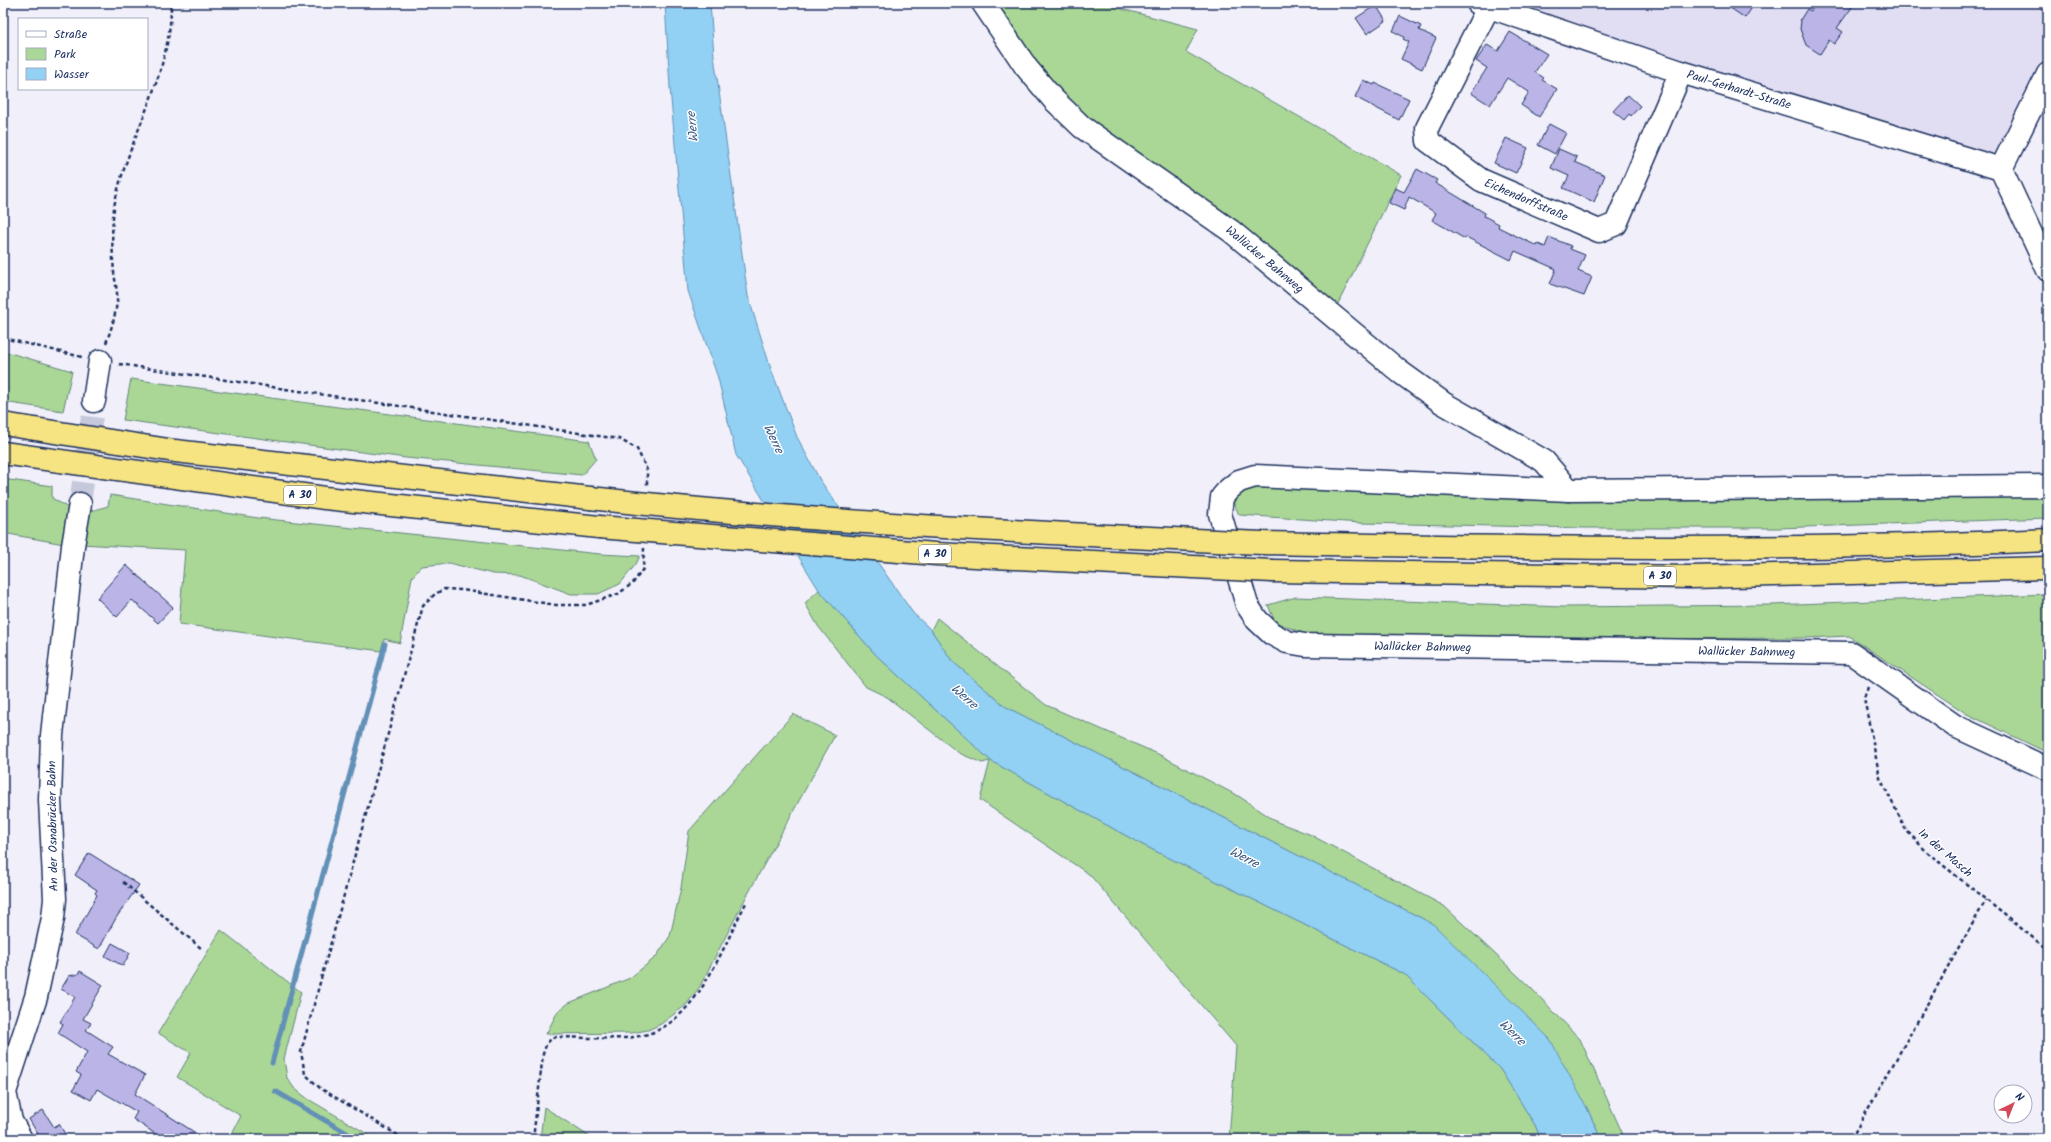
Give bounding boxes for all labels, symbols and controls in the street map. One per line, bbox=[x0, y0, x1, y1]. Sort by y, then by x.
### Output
legend bbox=[18, 18, 148, 90]
text: Straße bbox=[54, 25, 88, 44]
text: Park bbox=[54, 45, 76, 64]
text: Wasser bbox=[54, 65, 90, 84]
street label: Paul-Gerhardt-Straße bbox=[1684, 65, 1794, 115]
water label: Werre bbox=[681, 110, 705, 143]
street label: Eichendorffstraße bbox=[1481, 173, 1572, 226]
street label: Wallücker Bahnweg bbox=[1221, 221, 1308, 298]
water label: Werre bbox=[757, 421, 790, 458]
road number: A 30 bbox=[284, 486, 316, 504]
road number: A 30 bbox=[919, 545, 951, 563]
road number: A 30 bbox=[1644, 567, 1676, 585]
street label: Wallücker Bahnweg bbox=[1374, 637, 1472, 657]
street label: Wallücker Bahnweg bbox=[1698, 641, 1796, 662]
water label: Werre bbox=[946, 679, 983, 716]
street label: An der Osnabrücker Bahn bbox=[42, 761, 64, 891]
street label: In der Masch bbox=[1913, 824, 1977, 882]
water label: Werre bbox=[1226, 842, 1263, 875]
water label: Werre bbox=[1494, 1015, 1531, 1052]
north arrow bbox=[1993, 1084, 2033, 1124]
text: N bbox=[2010, 1088, 2028, 1106]

